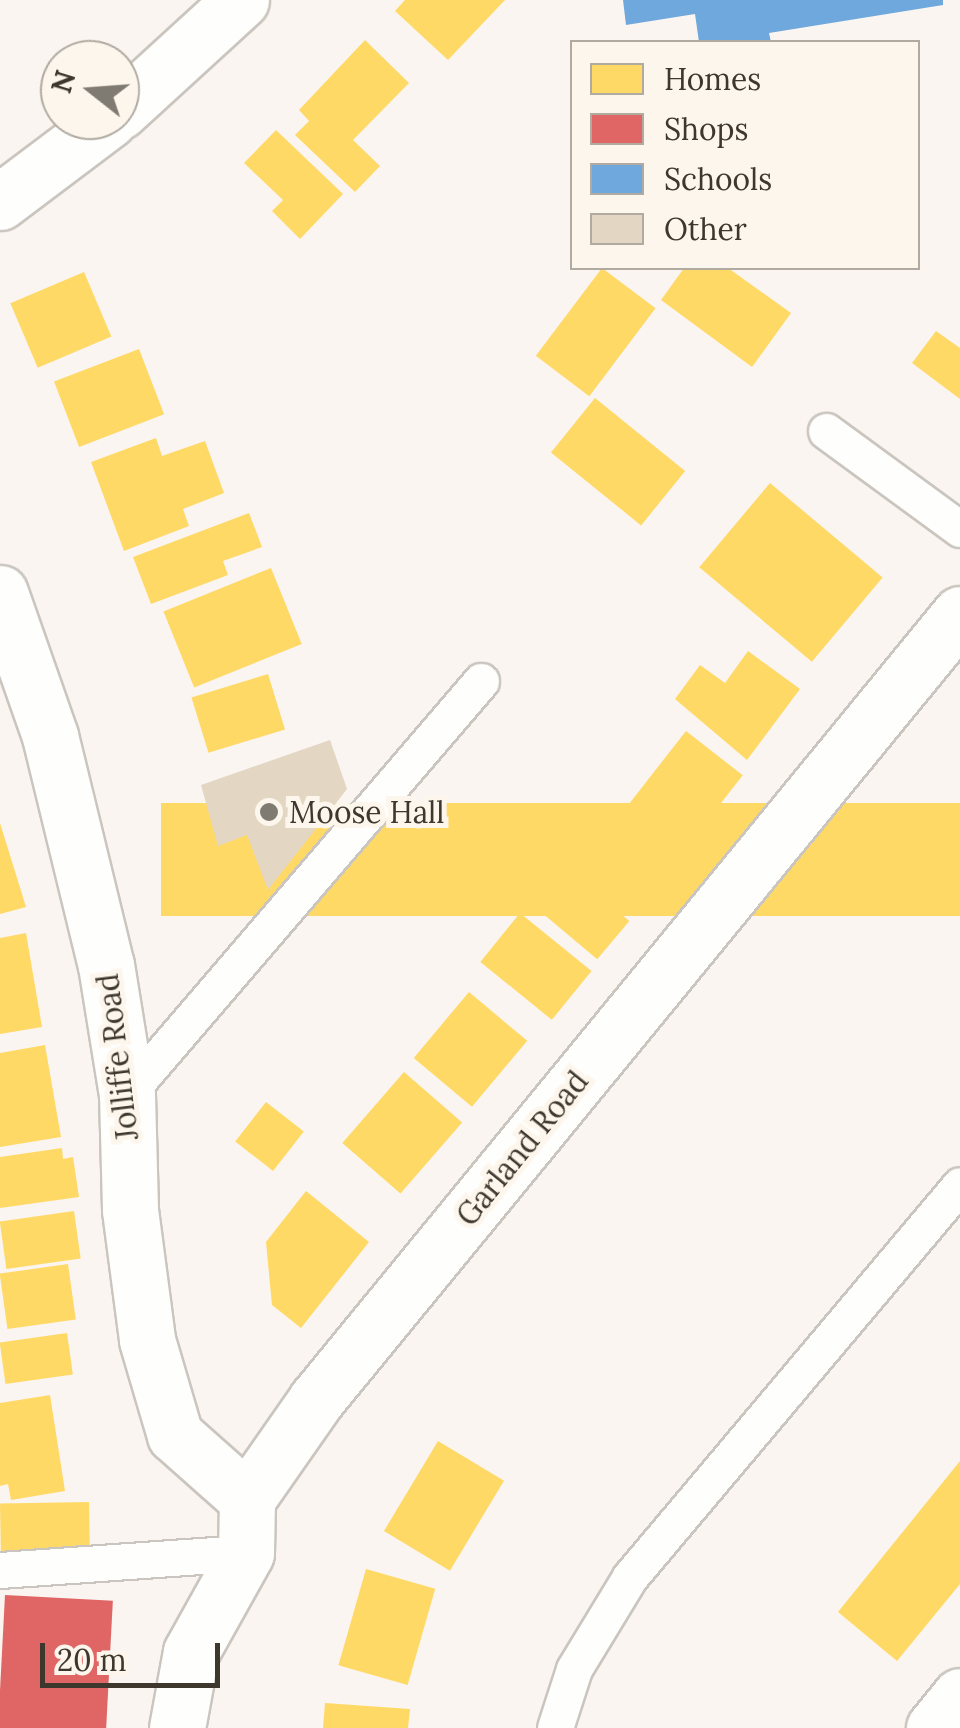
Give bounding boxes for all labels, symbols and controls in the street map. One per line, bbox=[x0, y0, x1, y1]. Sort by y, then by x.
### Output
north arrow bbox=[40, 40, 140, 140]
legend bbox=[570, 40, 920, 270]
text: Homes bbox=[664, 60, 761, 98]
text: N bbox=[43, 66, 84, 97]
text: Shops bbox=[664, 110, 748, 148]
text: Schools bbox=[664, 160, 772, 198]
text: Other bbox=[664, 210, 747, 248]
place label: Moose Hall bbox=[289, 794, 444, 830]
marker: Moose Hall bbox=[258, 801, 280, 823]
street label: Jolliffe Road bbox=[89, 972, 145, 1142]
street label: Garland Road bbox=[449, 1063, 595, 1233]
scale bar bbox=[45, 1623, 225, 1685]
text: 20 m bbox=[57, 1641, 126, 1679]

